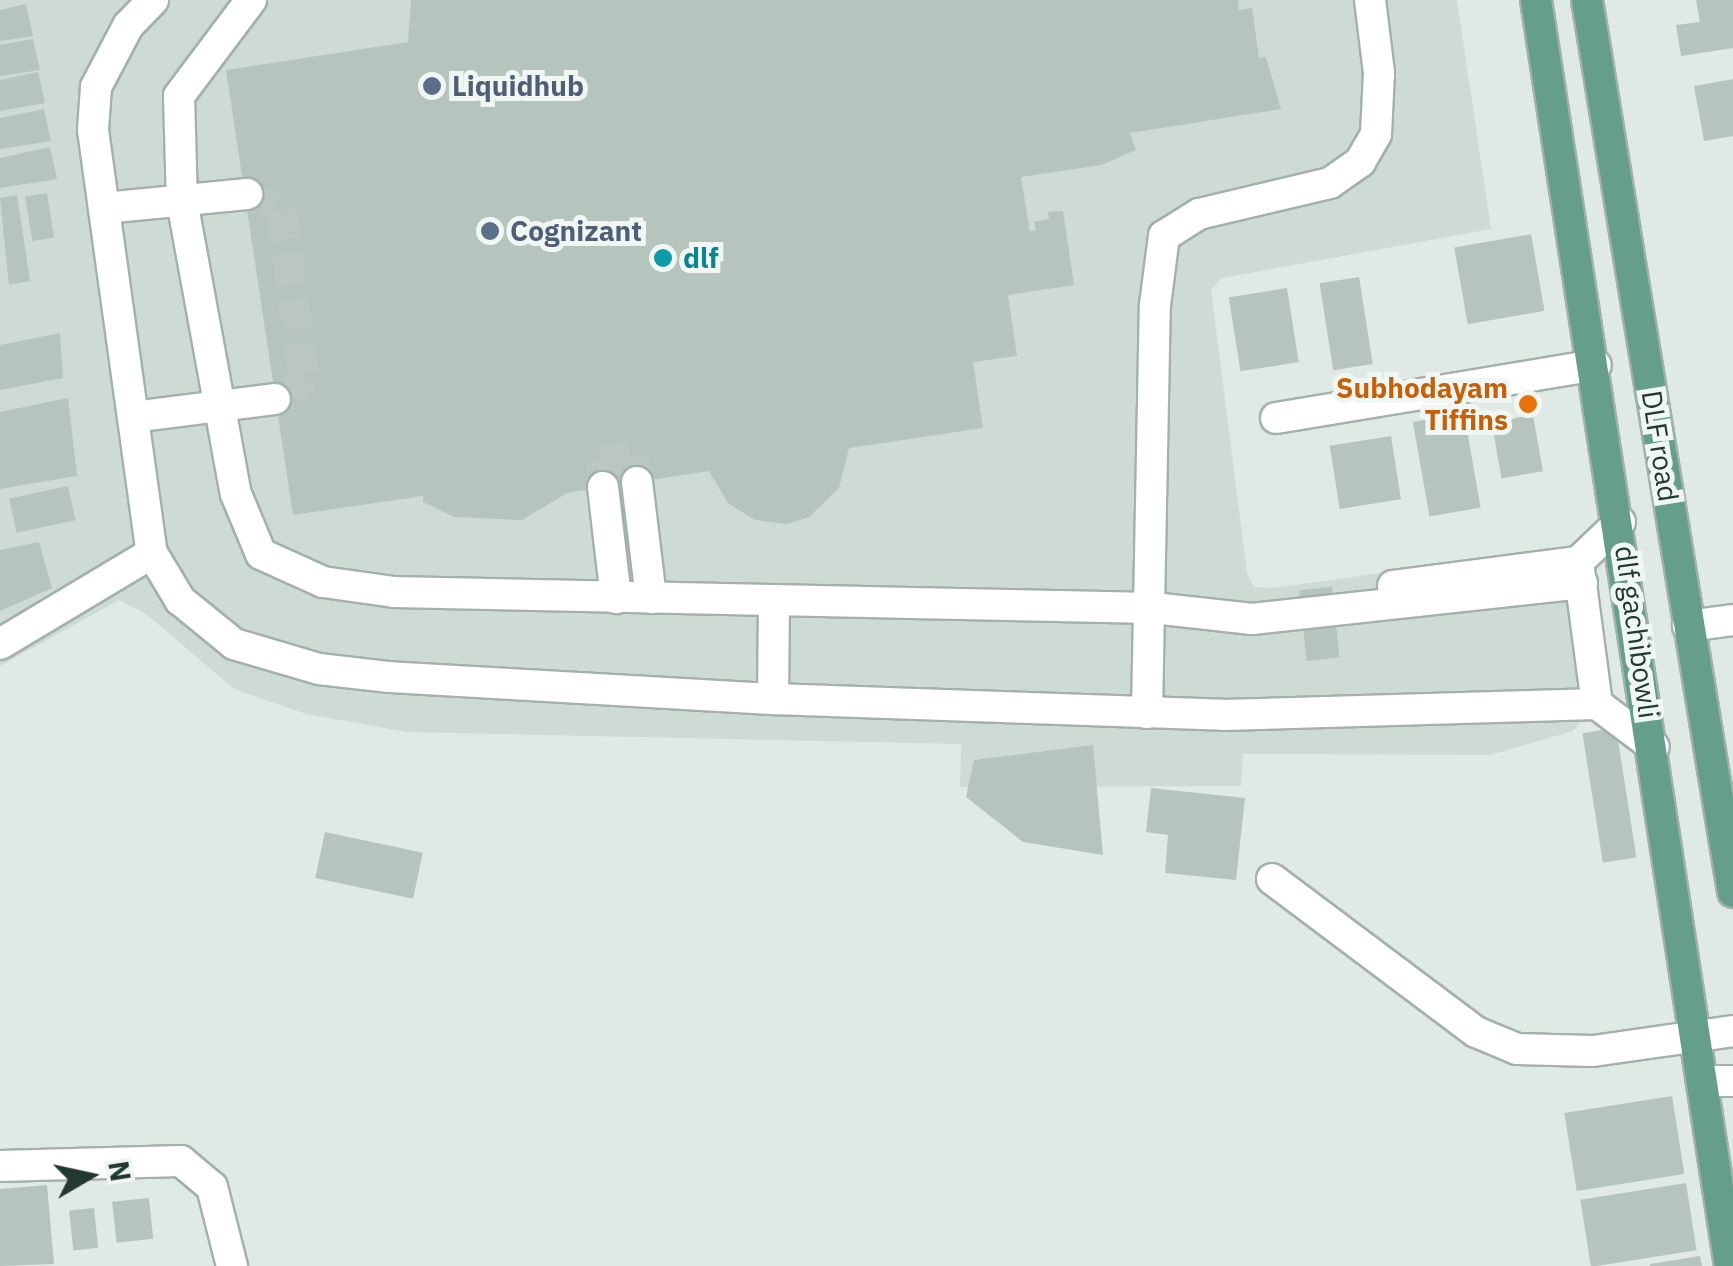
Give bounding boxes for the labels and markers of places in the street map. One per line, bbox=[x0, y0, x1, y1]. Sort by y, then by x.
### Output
place label: Liquidhub bbox=[452, 69, 584, 103]
marker: Liquidhub bbox=[421, 75, 443, 97]
place label: Cognizant bbox=[510, 214, 642, 248]
marker: Cognizant bbox=[479, 220, 501, 242]
place label: dlf bbox=[683, 241, 719, 275]
marker: dlf bbox=[652, 247, 674, 269]
place label: Subhodayam Tiffins bbox=[1336, 371, 1508, 437]
marker: Subhodayam Tiffins bbox=[1517, 393, 1539, 415]

